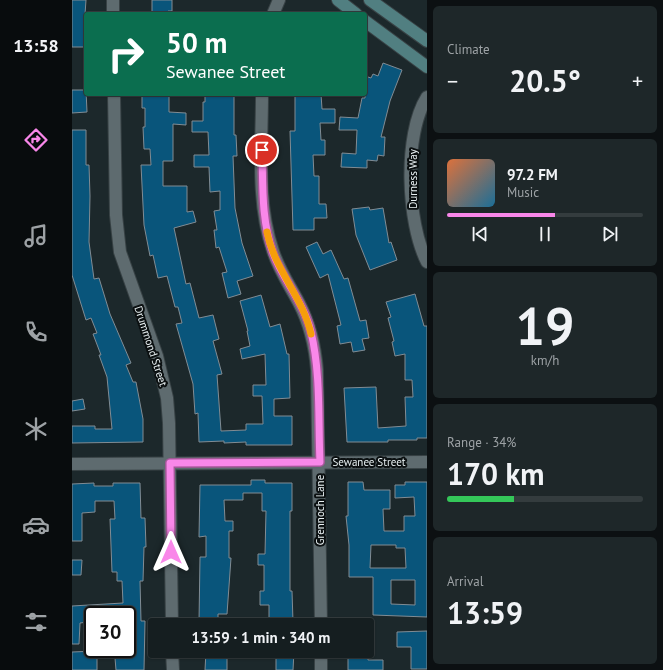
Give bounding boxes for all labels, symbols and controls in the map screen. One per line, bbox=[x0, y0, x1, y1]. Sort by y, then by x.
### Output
text: 50 m bbox=[166, 24, 227, 61]
icon: right bbox=[100, 28, 152, 80]
text: 13:58 bbox=[13, 34, 59, 57]
text: Climate bbox=[447, 41, 490, 58]
text: Sewanee Street bbox=[166, 60, 285, 83]
text: 20.5° bbox=[509, 61, 581, 100]
text: − bbox=[447, 67, 458, 95]
text: + bbox=[632, 67, 643, 95]
icon: directions bbox=[22, 126, 50, 154]
pin bbox=[245, 133, 279, 167]
icon: arrive bbox=[251, 139, 273, 161]
street label: Durness Way bbox=[406, 148, 420, 209]
text: 97.2 FM bbox=[507, 165, 558, 184]
text: Music bbox=[507, 184, 539, 201]
icon: music bbox=[22, 222, 50, 250]
icon: previous bbox=[469, 223, 491, 245]
icon: pause bbox=[534, 223, 556, 245]
icon: next bbox=[599, 223, 621, 245]
text: 19 bbox=[516, 292, 574, 359]
street label: Drummond Street bbox=[131, 304, 171, 388]
icon: phone bbox=[22, 318, 50, 346]
text: km/h bbox=[531, 352, 559, 369]
icon: climate bbox=[22, 415, 50, 443]
text: Range · 34% bbox=[447, 434, 516, 451]
text: 170 km bbox=[447, 454, 545, 493]
street label: Sewanee Street bbox=[333, 455, 406, 469]
street label: Grennoch Lane bbox=[313, 474, 327, 545]
icon: car bbox=[22, 511, 50, 539]
position arrow bbox=[150, 531, 192, 573]
text: Arrival bbox=[447, 573, 483, 590]
text: 13:59 bbox=[447, 593, 523, 632]
speed limit sign: 30 bbox=[84, 606, 136, 658]
icon: filters bbox=[22, 608, 50, 636]
text: 13:59 · 1 min · 340 m bbox=[192, 628, 330, 647]

